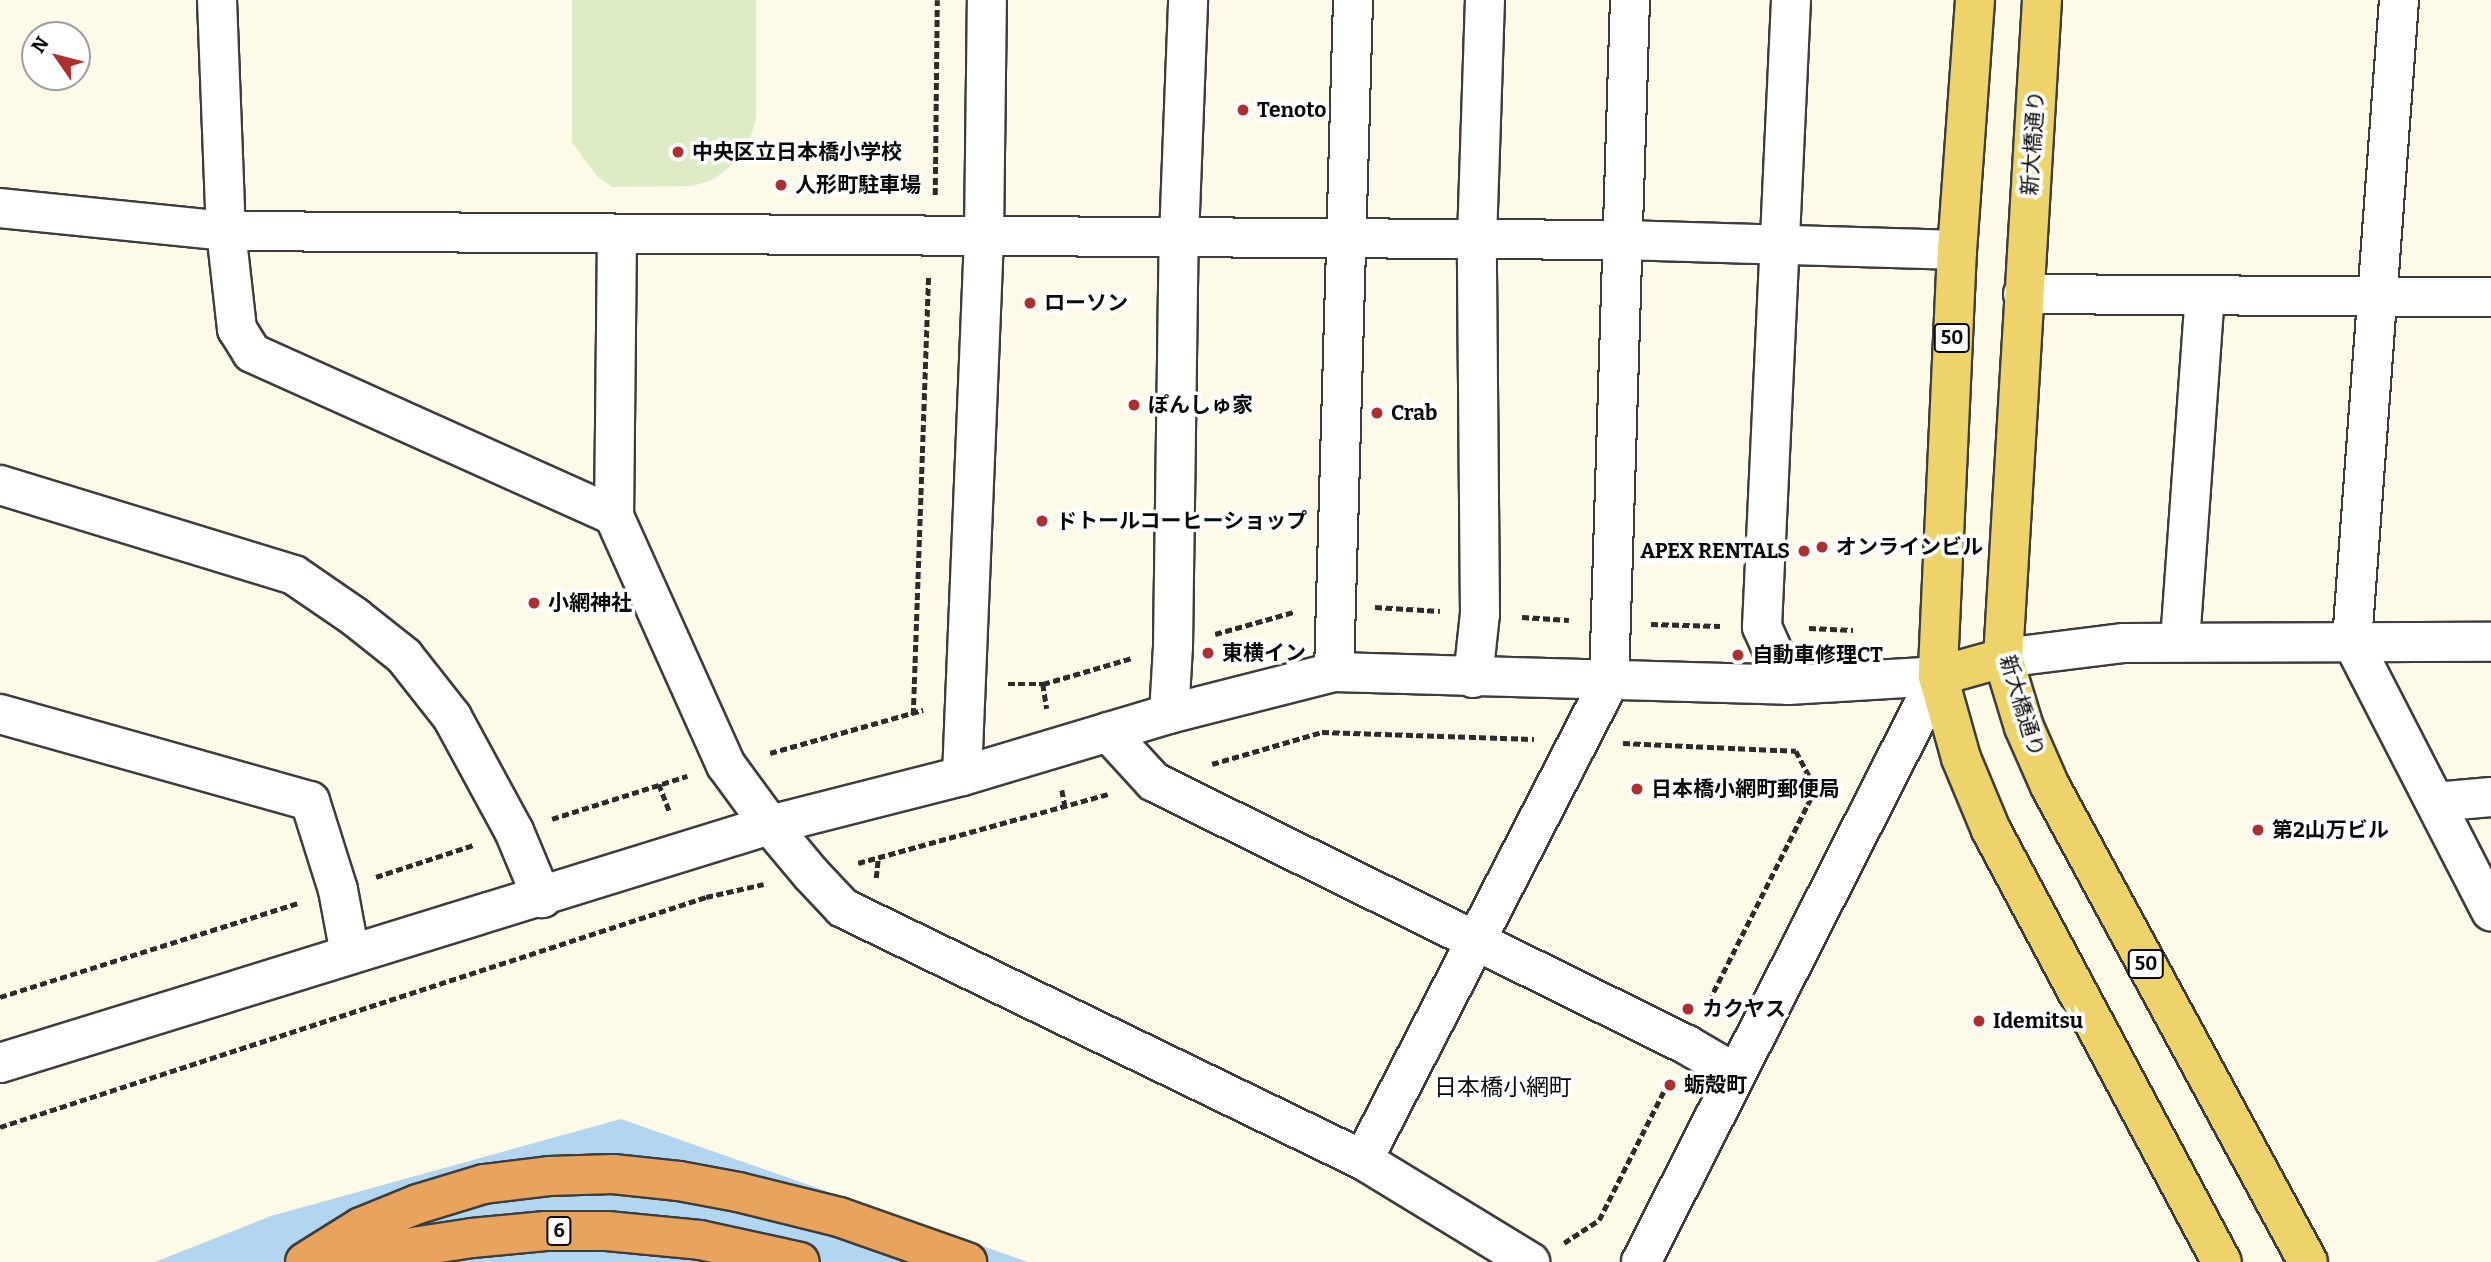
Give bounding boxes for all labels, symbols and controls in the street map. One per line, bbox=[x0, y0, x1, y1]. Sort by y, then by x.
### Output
north arrow bbox=[21, 21, 91, 91]
text: N bbox=[26, 32, 54, 57]
street label: 新大橋通り bbox=[2017, 90, 2049, 196]
place label: Tenoto bbox=[1257, 97, 1326, 123]
marker: Tenoto bbox=[1235, 102, 1251, 118]
place label: 中央区立日本橋小学校 bbox=[692, 139, 902, 165]
marker: 中央区立日本橋小学校 bbox=[670, 144, 686, 160]
place label: 人形町駐車場 bbox=[795, 172, 921, 198]
marker: 人形町駐車場 bbox=[773, 177, 789, 193]
place label: ローソン bbox=[1044, 290, 1128, 316]
marker: ローソン bbox=[1022, 295, 1038, 311]
road number: 50 bbox=[1933, 322, 1971, 354]
place label: ぽんしゅ家 bbox=[1148, 392, 1253, 418]
marker: ぽんしゅ家 bbox=[1126, 397, 1142, 413]
place label: Crab bbox=[1391, 400, 1437, 426]
marker: Crab bbox=[1369, 405, 1385, 421]
place label: ドトールコーヒーショップ bbox=[1056, 508, 1308, 534]
marker: ドトールコーヒーショップ bbox=[1034, 513, 1050, 529]
place label: オンラインビル bbox=[1836, 534, 1983, 560]
place label: APEX RENTALS bbox=[1640, 538, 1790, 564]
marker: オンラインビル bbox=[1814, 539, 1830, 555]
marker: APEX RENTALS bbox=[1796, 543, 1812, 559]
place label: 小網神社 bbox=[548, 590, 632, 616]
marker: 小網神社 bbox=[526, 595, 542, 611]
place label: 東横イン bbox=[1222, 640, 1306, 666]
place label: 自動車修理CT bbox=[1752, 642, 1883, 668]
marker: 東横イン bbox=[1200, 645, 1216, 661]
marker: 自動車修理CT bbox=[1730, 647, 1746, 663]
street label: 新大橋通り bbox=[1995, 652, 2049, 760]
place label: 日本橋小網町郵便局 bbox=[1651, 776, 1840, 802]
marker: 日本橋小網町郵便局 bbox=[1629, 781, 1645, 797]
place label: 第2山万ビル bbox=[2272, 817, 2389, 843]
marker: 第2山万ビル bbox=[2250, 822, 2266, 838]
road number: 50 bbox=[2127, 948, 2165, 980]
place label: カクヤス bbox=[1702, 996, 1786, 1022]
marker: カクヤス bbox=[1680, 1001, 1696, 1017]
place label: Idemitsu bbox=[1993, 1008, 2083, 1034]
marker: Idemitsu bbox=[1971, 1013, 1987, 1029]
place label: 蛎殻町 bbox=[1684, 1072, 1747, 1098]
district label: 日本橋小網町 bbox=[1434, 1073, 1572, 1101]
marker: 蛎殻町 bbox=[1662, 1077, 1678, 1093]
road number: 6 bbox=[545, 1216, 573, 1246]

